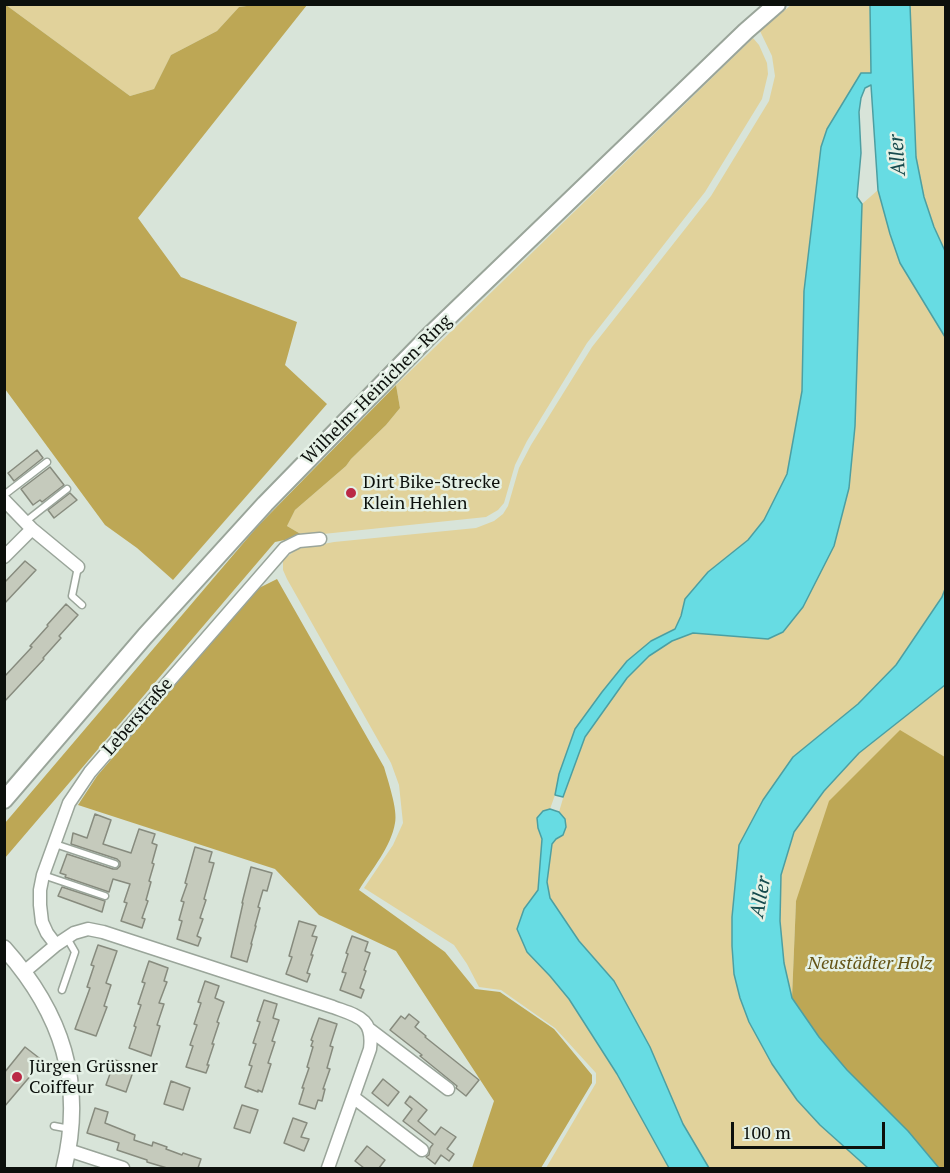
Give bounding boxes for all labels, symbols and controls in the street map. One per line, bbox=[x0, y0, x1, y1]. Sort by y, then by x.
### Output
water label: Aller bbox=[885, 134, 911, 176]
street label: Wilhelm-Heinichen-Ring bbox=[298, 311, 456, 469]
place label: Dirt Bike-Strecke Klein Hehlen bbox=[363, 472, 500, 514]
marker: Dirt Bike-Strecke Klein Hehlen bbox=[344, 486, 358, 500]
street label: Leberstraße bbox=[98, 674, 178, 760]
water label: Aller bbox=[745, 874, 777, 920]
park label: Neustädter Holz bbox=[808, 953, 932, 975]
place label: Jürgen Grüssner Coiffeur bbox=[29, 1056, 158, 1098]
marker: Jürgen Grüssner Coiffeur bbox=[10, 1070, 24, 1084]
scale bar bbox=[734, 1110, 888, 1148]
text: 100 m bbox=[742, 1120, 791, 1144]

